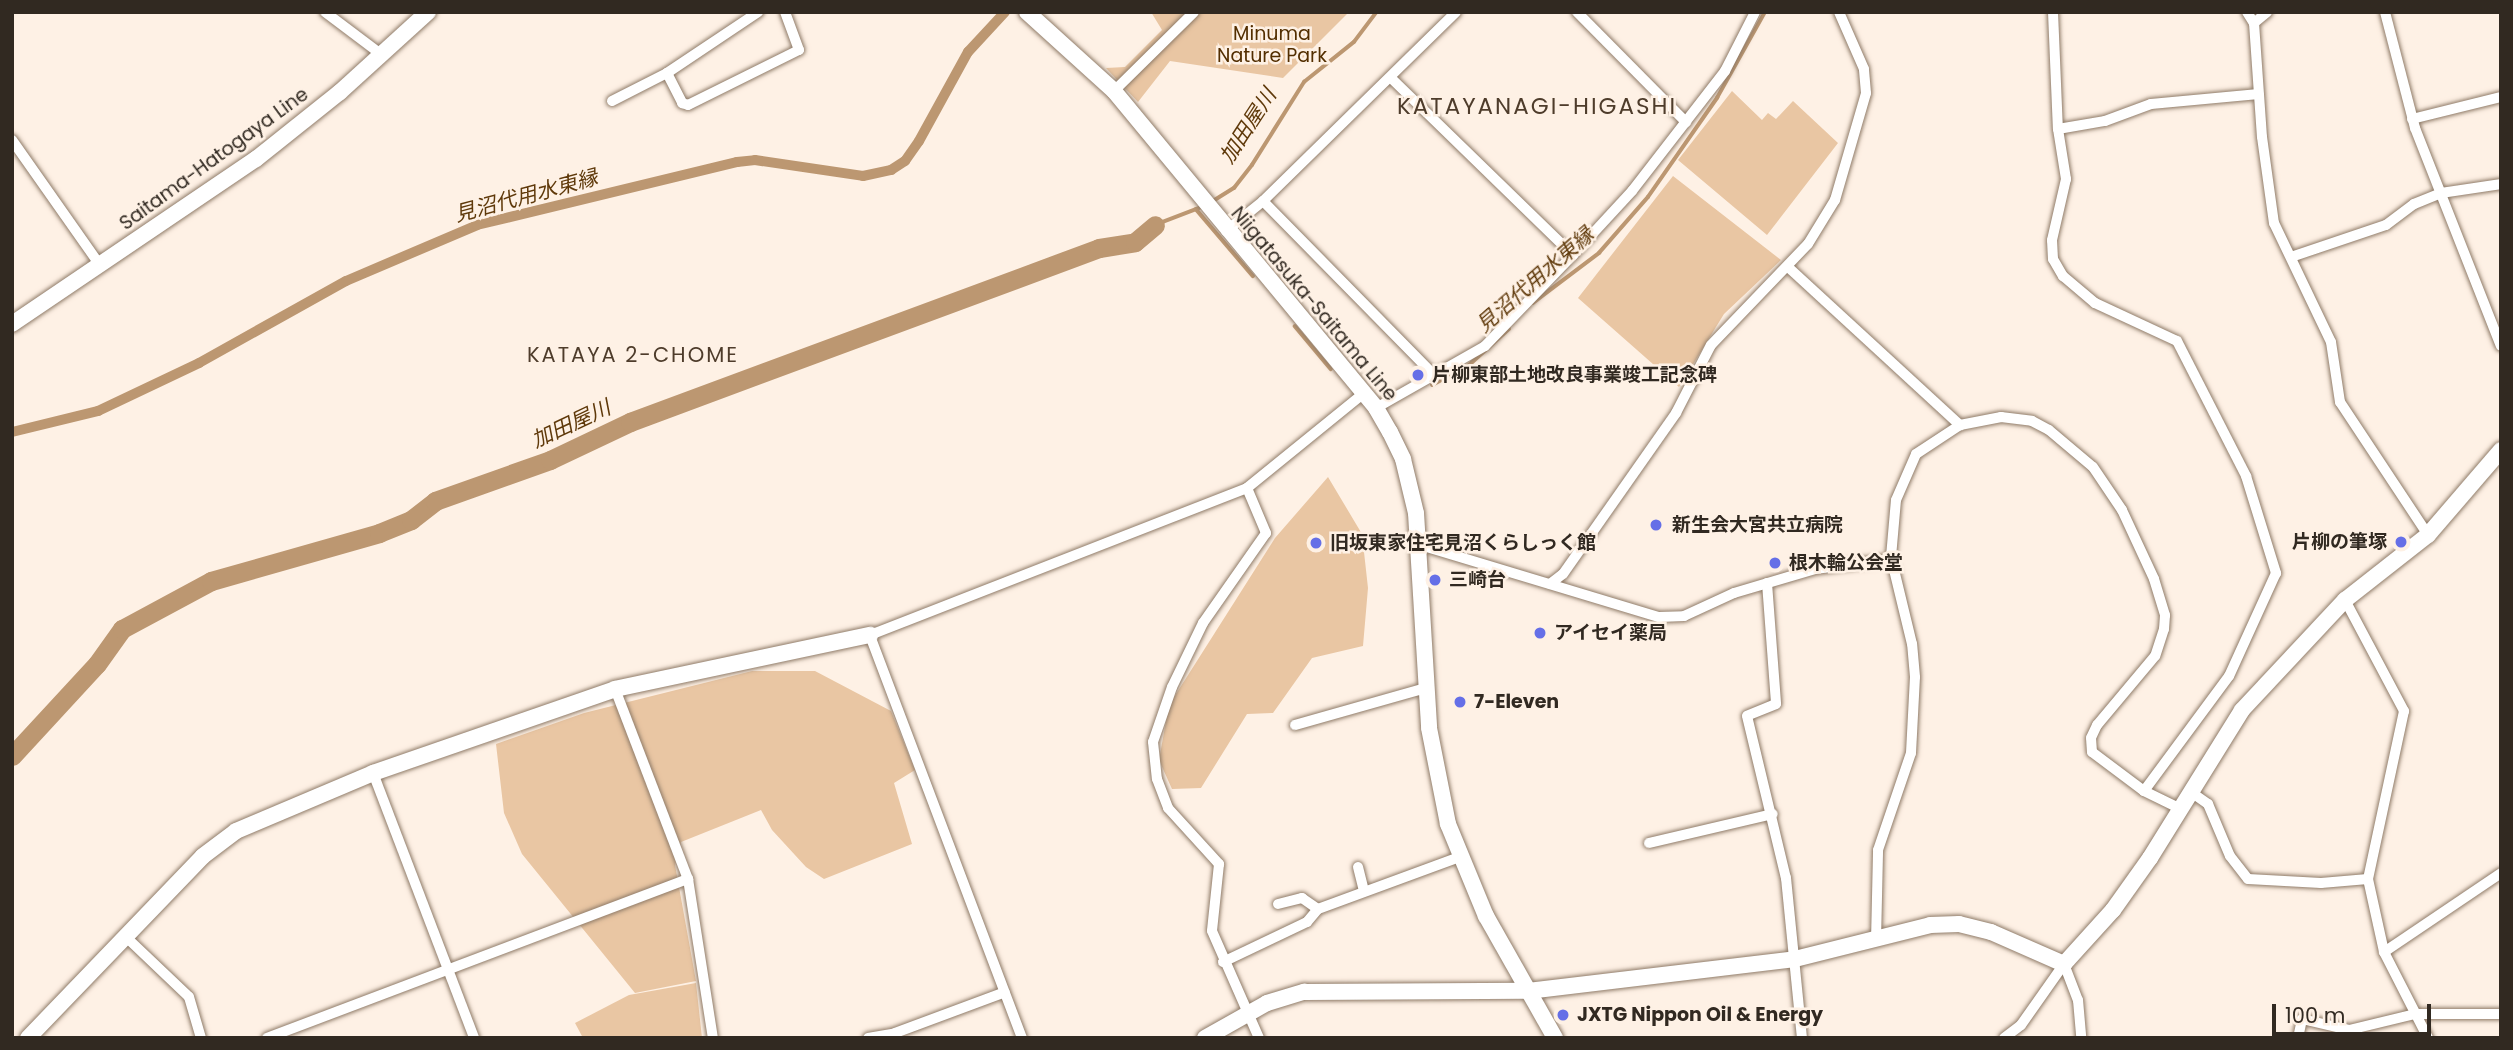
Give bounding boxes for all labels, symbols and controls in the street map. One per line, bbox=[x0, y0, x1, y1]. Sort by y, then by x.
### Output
park label: Minuma Nature Park bbox=[1217, 23, 1327, 67]
street label: Saitama-Hatogaya Line bbox=[115, 83, 313, 235]
water label: 加田屋川 bbox=[1215, 84, 1281, 168]
district label: KATAYANAGI-HIGASHI bbox=[1399, 92, 1675, 120]
water label: 見沼代用水東縁 bbox=[452, 165, 600, 227]
street label: Niigatasuka-Saitama Line bbox=[1226, 202, 1402, 406]
water label: 見沼代用水東縁 bbox=[1471, 222, 1599, 338]
district label: KATAYA 2-CHOME bbox=[529, 342, 737, 368]
place label: 片柳東部土地改良事業竣工記念碑 bbox=[1432, 364, 1717, 386]
marker: 片柳東部土地改良事業竣工記念碑 bbox=[1410, 367, 1426, 383]
water label: 加田屋川 bbox=[528, 395, 614, 453]
place label: 新生会大宮共立病院 bbox=[1672, 514, 1843, 536]
marker: 新生会大宮共立病院 bbox=[1646, 515, 1666, 535]
place label: 片柳の筆塚 bbox=[2292, 531, 2387, 553]
place label: 旧坂東家住宅見沼くらしっく館 bbox=[1330, 532, 1596, 554]
marker: 片柳の筆塚 bbox=[2393, 534, 2409, 550]
marker: 旧坂東家住宅見沼くらしっく館 bbox=[1308, 535, 1324, 551]
place label: 根木輪公会堂 bbox=[1789, 552, 1903, 574]
marker: 根木輪公会堂 bbox=[1767, 555, 1783, 571]
place label: 三崎台 bbox=[1449, 569, 1506, 591]
marker: 三崎台 bbox=[1427, 572, 1443, 588]
place label: アイセイ薬局 bbox=[1554, 622, 1668, 644]
marker: アイセイ薬局 bbox=[1532, 625, 1548, 641]
place label: 7-Eleven bbox=[1474, 691, 1559, 713]
marker: 7-Eleven bbox=[1452, 694, 1468, 710]
scale bar bbox=[2275, 990, 2434, 1034]
text: 100 m bbox=[2285, 1001, 2345, 1030]
place label: JXTG Nippon Oil & Energy bbox=[1577, 1004, 1823, 1026]
marker: JXTG Nippon Oil & Energy bbox=[1555, 1007, 1571, 1023]

